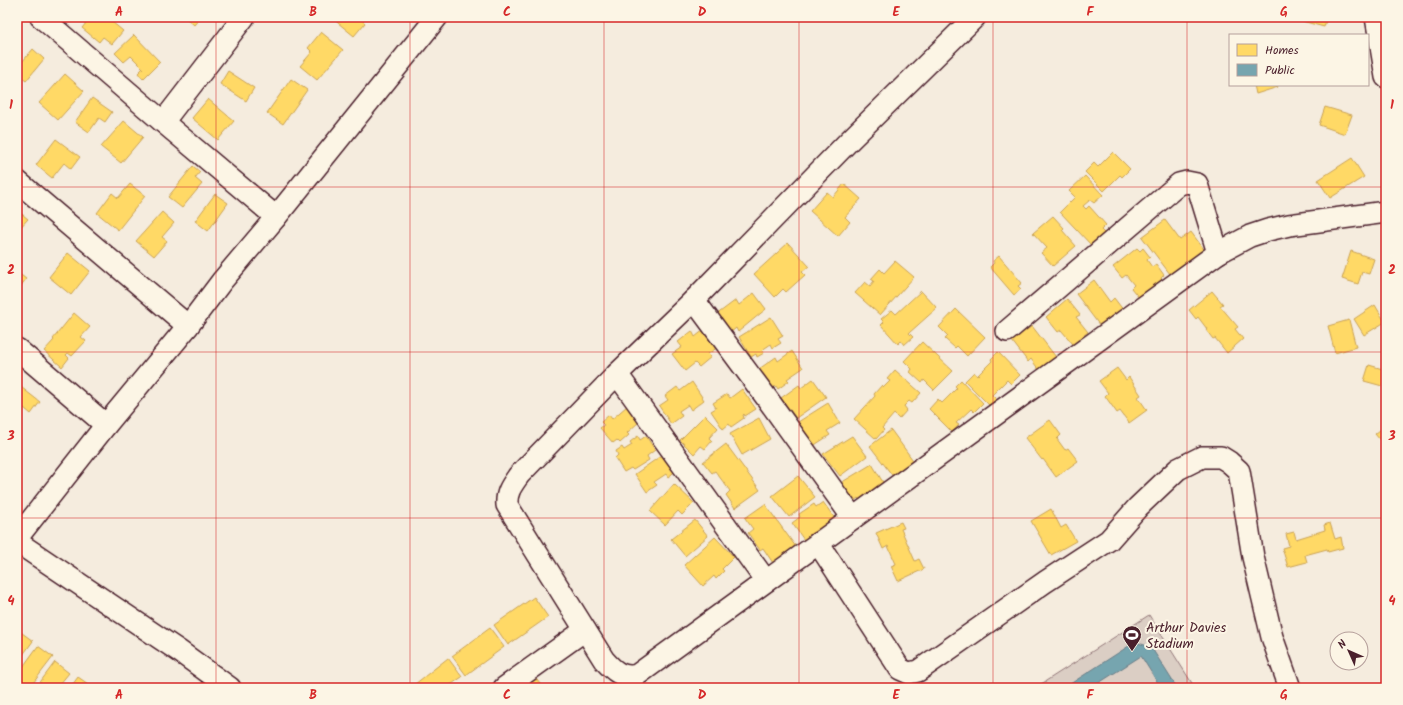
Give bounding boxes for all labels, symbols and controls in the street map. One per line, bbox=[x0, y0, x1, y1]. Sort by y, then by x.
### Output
text: A bbox=[115, 2, 123, 23]
text: B bbox=[309, 2, 317, 23]
text: C bbox=[503, 2, 511, 23]
text: D bbox=[698, 2, 707, 23]
text: E bbox=[892, 2, 900, 23]
text: F bbox=[1086, 2, 1094, 23]
text: G bbox=[1280, 2, 1288, 23]
legend bbox=[1229, 34, 1369, 86]
text: Homes bbox=[1265, 41, 1299, 60]
text: Public bbox=[1265, 61, 1295, 80]
text: 1 bbox=[9, 95, 13, 116]
text: 1 bbox=[1390, 95, 1394, 116]
text: 2 bbox=[7, 260, 15, 281]
text: 2 bbox=[1388, 260, 1396, 281]
text: 3 bbox=[6, 426, 15, 447]
text: 3 bbox=[1387, 426, 1396, 447]
text: 4 bbox=[7, 591, 15, 612]
text: 4 bbox=[1388, 591, 1396, 612]
place label: Arthur Davies Stadium bbox=[1146, 617, 1226, 655]
sports icon: Arthur Davies Stadium bbox=[1121, 624, 1143, 652]
north arrow bbox=[1329, 631, 1369, 671]
text: N bbox=[1334, 636, 1351, 653]
text: A bbox=[115, 685, 123, 705]
text: B bbox=[309, 685, 317, 705]
text: C bbox=[503, 685, 511, 705]
text: D bbox=[698, 685, 707, 705]
text: E bbox=[892, 685, 900, 705]
text: F bbox=[1086, 685, 1094, 705]
text: G bbox=[1280, 685, 1288, 705]

